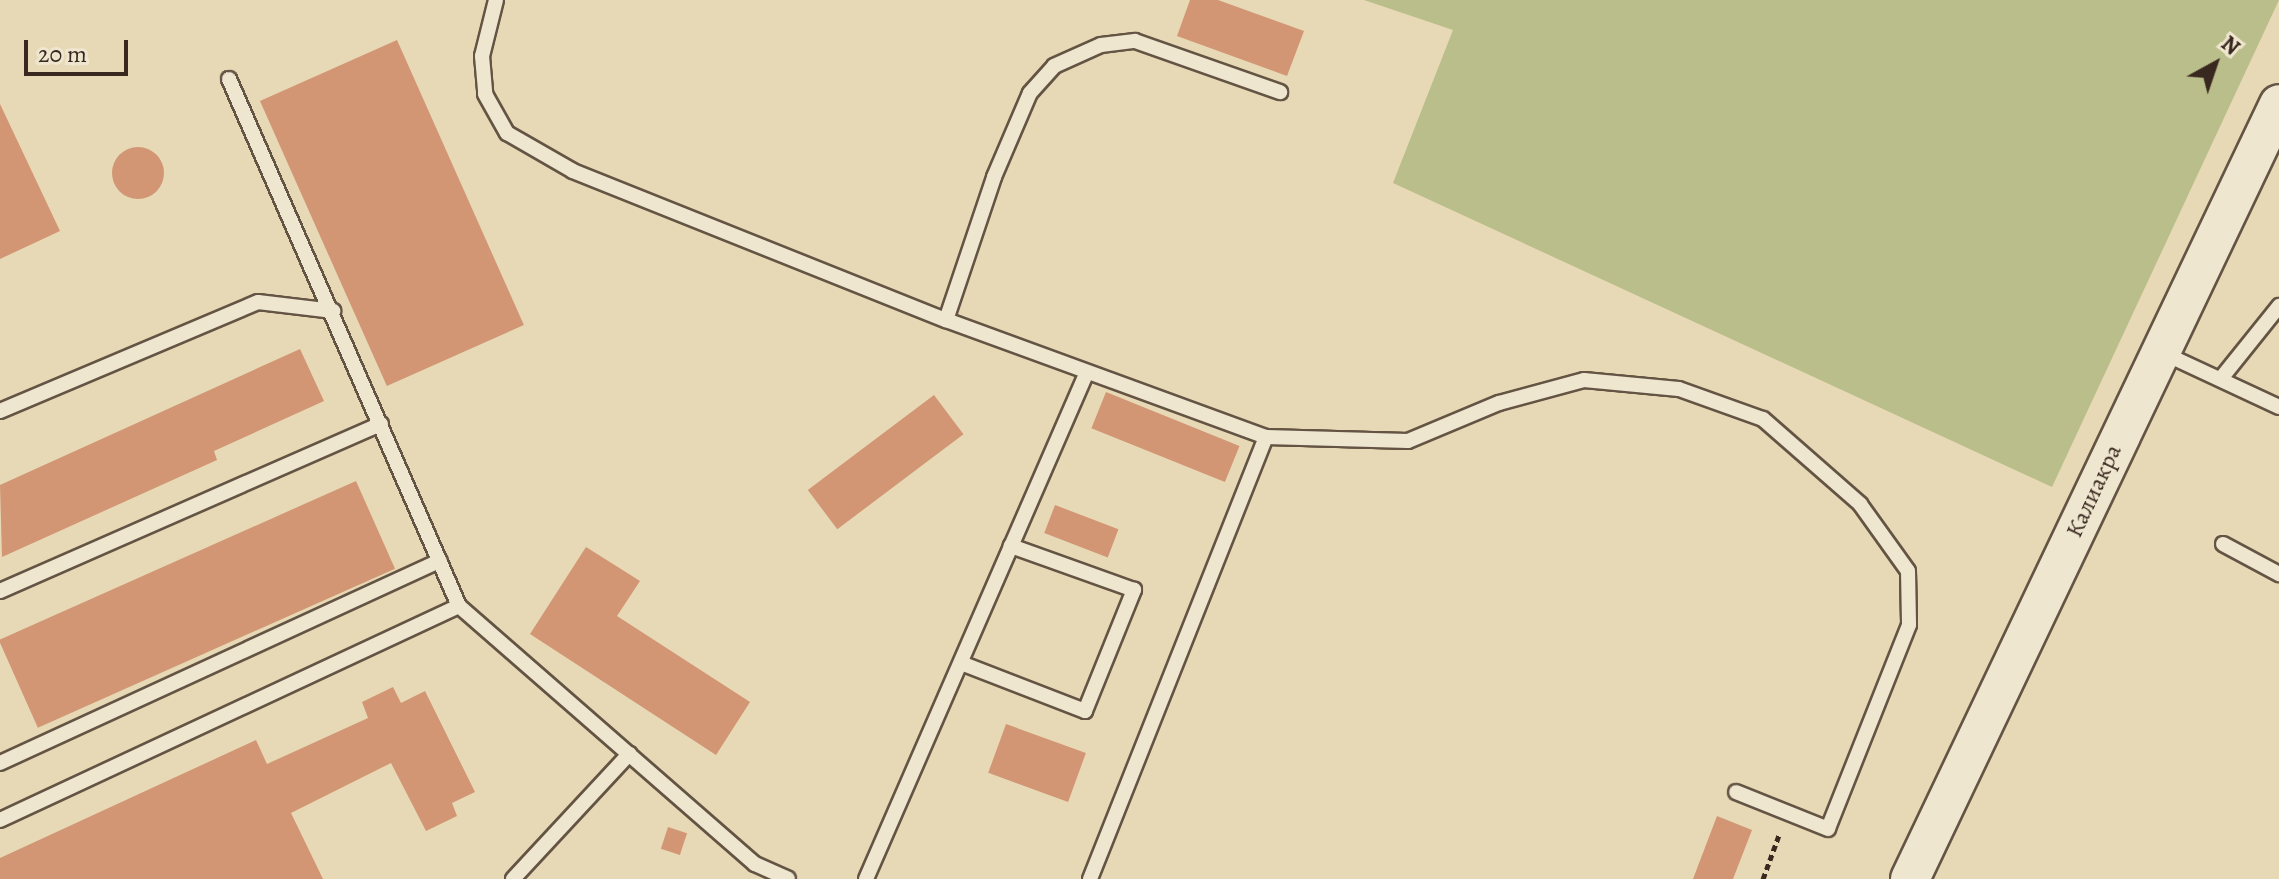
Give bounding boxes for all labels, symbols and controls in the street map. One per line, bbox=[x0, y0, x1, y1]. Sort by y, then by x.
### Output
scale bar bbox=[28, 24, 132, 74]
north arrow bbox=[2175, 24, 2255, 104]
text: N bbox=[2215, 29, 2246, 62]
text: 20 m bbox=[38, 38, 87, 70]
street label: Калиакра bbox=[2060, 440, 2128, 542]

